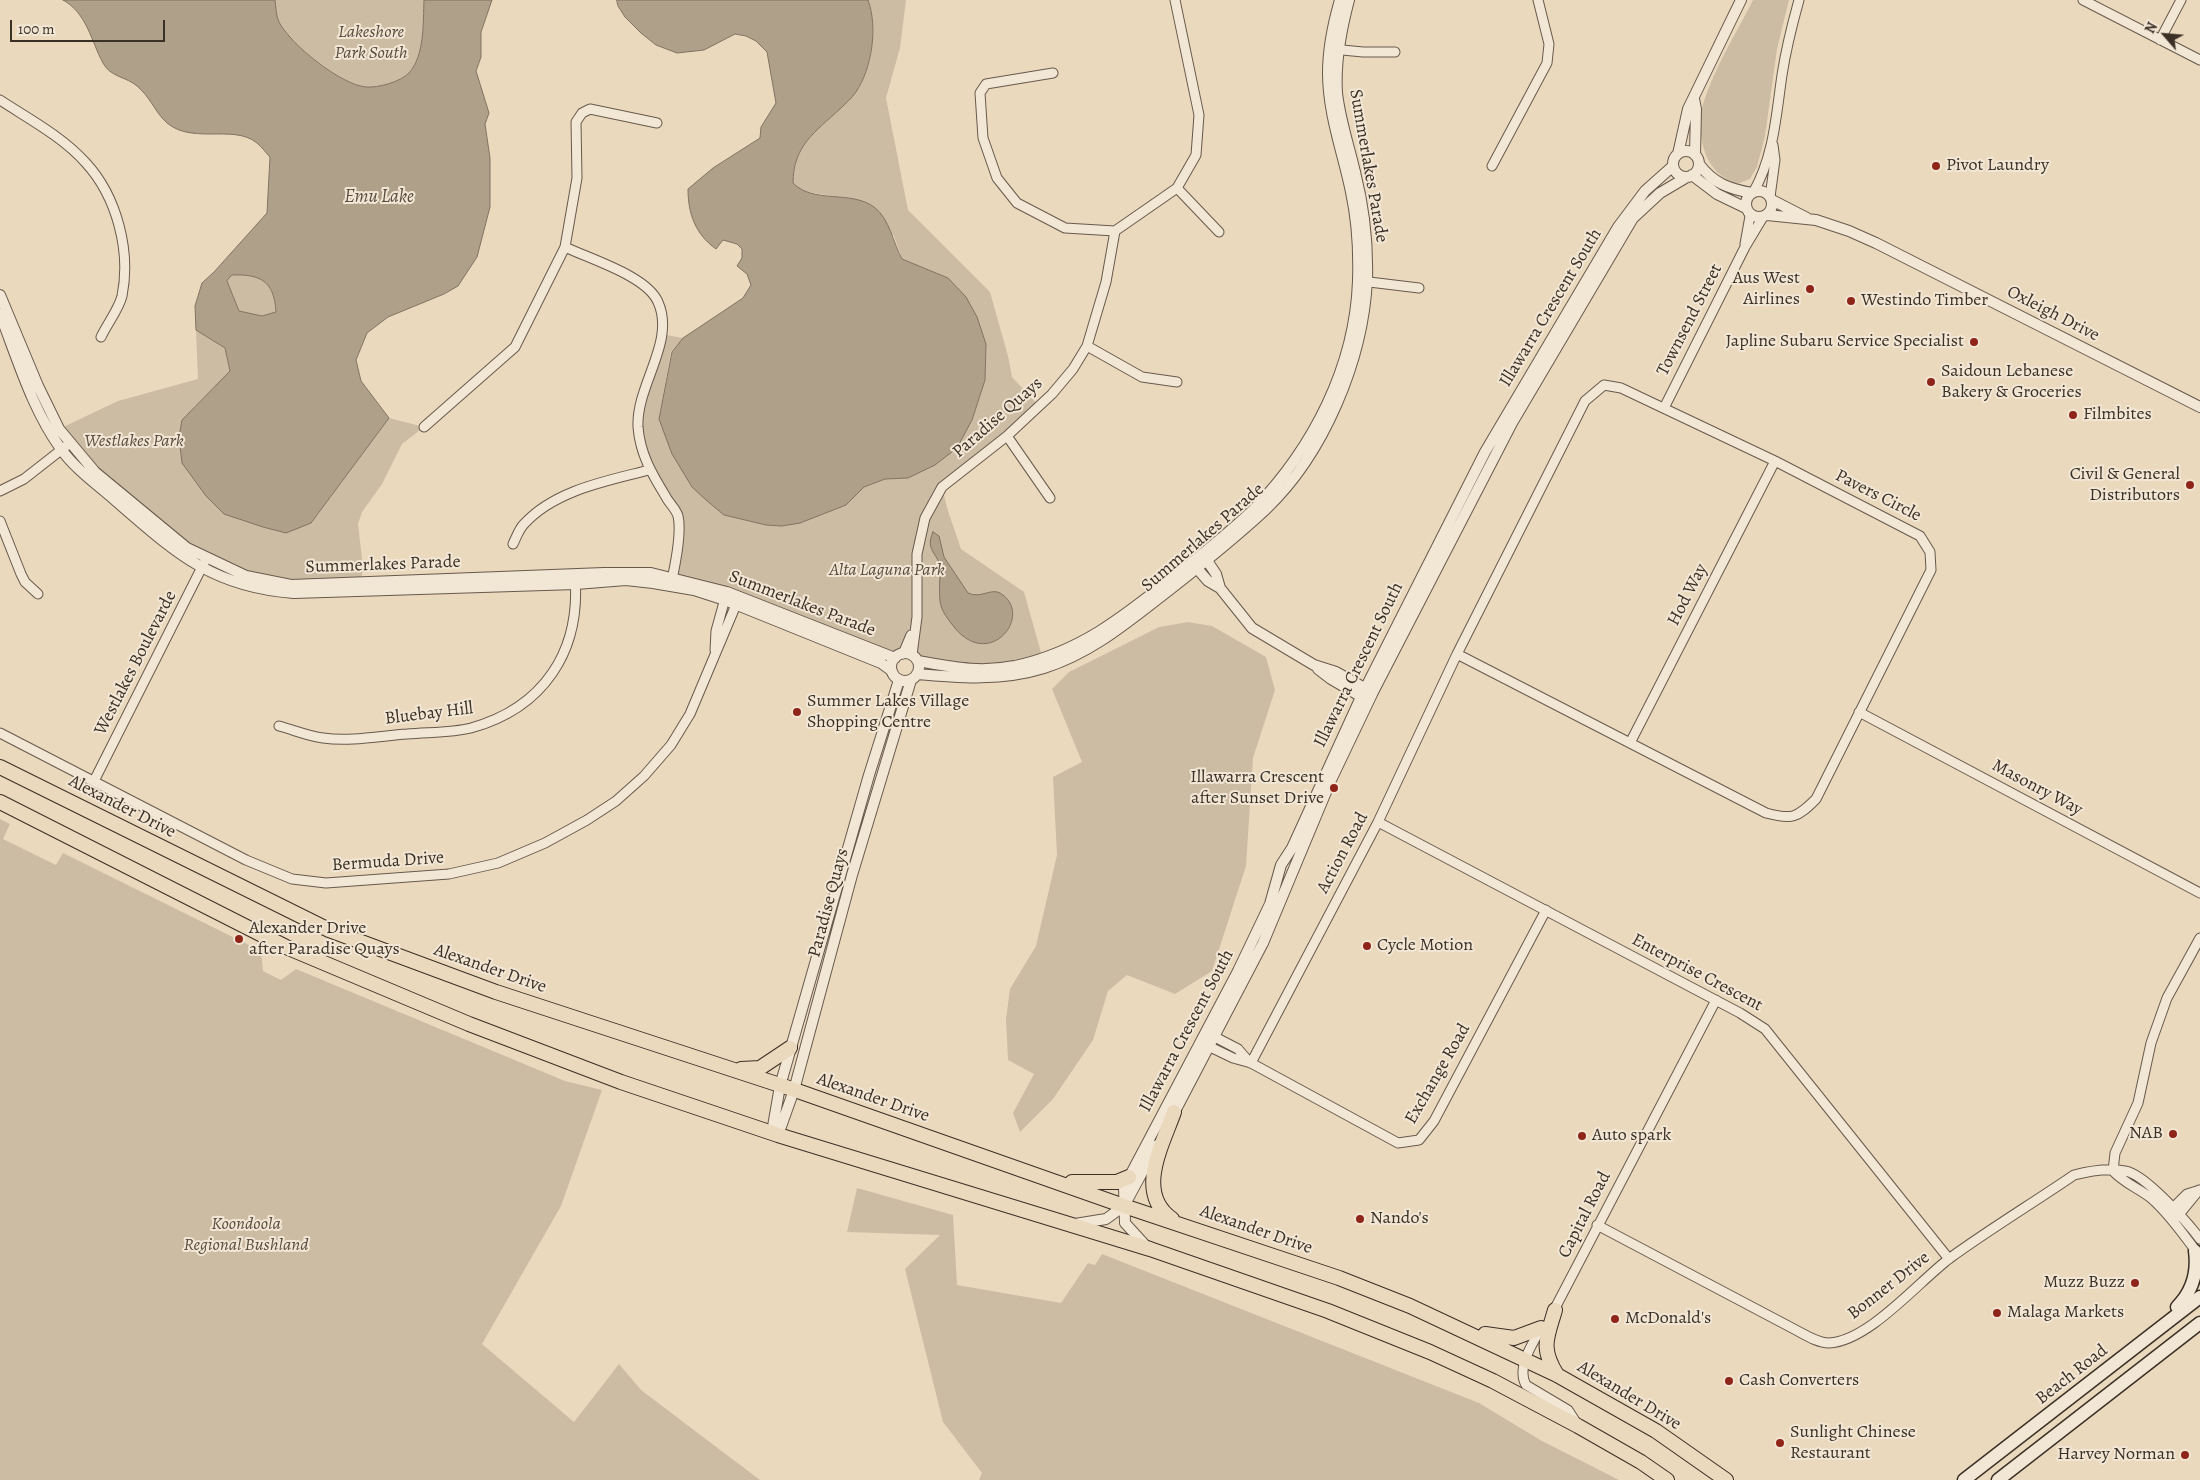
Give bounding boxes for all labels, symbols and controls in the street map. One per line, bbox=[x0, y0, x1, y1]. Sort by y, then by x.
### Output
scale bar bbox=[12, 10, 168, 42]
north arrow bbox=[2140, 10, 2190, 60]
text: 100 m bbox=[18, 19, 55, 39]
text: N bbox=[2140, 19, 2162, 37]
park label: Lakeshore Park South bbox=[334, 22, 408, 64]
street label: Summerlakes Parade bbox=[1344, 88, 1392, 244]
place label: Pivot Laundry bbox=[1946, 155, 2049, 177]
marker: Pivot Laundry bbox=[1930, 160, 1942, 172]
water label: Emu Lake bbox=[344, 186, 414, 208]
street label: Illawarra Crescent South bbox=[1495, 225, 1607, 391]
street label: Townsend Street bbox=[1653, 260, 1727, 380]
place label: Aus West Airlines bbox=[1733, 268, 1800, 310]
street label: Oxleigh Drive bbox=[2003, 281, 2103, 347]
marker: Aus West Airlines bbox=[1804, 283, 1816, 295]
place label: Westindo Timber bbox=[1861, 290, 1988, 312]
marker: Westindo Timber bbox=[1845, 295, 1857, 307]
place label: Japline Subaru Service Specialist bbox=[1725, 331, 1964, 353]
marker: Japline Subaru Service Specialist bbox=[1968, 336, 1980, 348]
place label: Saidoun Lebanese Bakery & Groceries bbox=[1941, 361, 2082, 404]
street label: Paradise Quays bbox=[949, 373, 1047, 463]
marker: Saidoun Lebanese Bakery & Groceries bbox=[1925, 376, 1937, 388]
place label: Filmbites bbox=[2083, 404, 2152, 426]
marker: Filmbites bbox=[2067, 409, 2079, 421]
park label: Westlakes Park bbox=[84, 431, 184, 453]
place label: Civil & General Distributors bbox=[2070, 464, 2180, 506]
street label: Pavers Circle bbox=[1831, 465, 1925, 527]
street label: Summerlakes Parade bbox=[1137, 479, 1269, 597]
marker: Civil & General Distributors bbox=[2184, 479, 2196, 491]
street label: Summerlakes Parade bbox=[305, 551, 461, 579]
park label: Alta Laguna Park bbox=[829, 560, 945, 582]
street label: Hod Way bbox=[1663, 560, 1713, 630]
street label: Summerlakes Parade bbox=[726, 566, 878, 642]
street label: Illawarra Crescent South bbox=[1310, 579, 1408, 751]
street label: Westlakes Boulevarde bbox=[90, 587, 182, 739]
place label: Summer Lakes Village Shopping Centre bbox=[807, 691, 969, 734]
street label: Bluebay Hill bbox=[384, 698, 474, 730]
marker: Summer Lakes Village Shopping Centre bbox=[791, 706, 803, 718]
street label: Masonry Way bbox=[1988, 755, 2086, 821]
place label: Illawarra Crescent after Sunset Drive bbox=[1190, 767, 1324, 810]
street label: Alexander Drive bbox=[65, 771, 179, 843]
marker: Illawarra Crescent after Sunset Drive bbox=[1328, 782, 1340, 794]
street label: Action Road bbox=[1313, 809, 1373, 897]
street label: Paradise Quays bbox=[804, 846, 854, 960]
street label: Bermuda Drive bbox=[331, 847, 445, 877]
place label: Alexander Drive after Paradise Quays bbox=[249, 918, 400, 961]
street label: Enterprise Crescent bbox=[1628, 929, 1766, 1017]
marker: Alexander Drive after Paradise Quays bbox=[233, 933, 245, 945]
place label: Cycle Motion bbox=[1377, 935, 1473, 957]
street label: Alexander Drive bbox=[431, 940, 549, 998]
marker: Cycle Motion bbox=[1361, 940, 1373, 952]
street label: Illawarra Crescent South bbox=[1135, 946, 1239, 1116]
street label: Exchange Road bbox=[1401, 1020, 1475, 1128]
street label: Alexander Drive bbox=[814, 1069, 932, 1127]
place label: NAB bbox=[2129, 1123, 2163, 1145]
place label: Auto spark bbox=[1592, 1125, 1671, 1147]
marker: NAB bbox=[2167, 1128, 2179, 1140]
marker: Auto spark bbox=[1576, 1130, 1588, 1142]
street label: Capital Road bbox=[1554, 1168, 1616, 1262]
street label: Alexander Drive bbox=[1197, 1201, 1315, 1259]
place label: Nando's bbox=[1370, 1208, 1429, 1230]
marker: Nando's bbox=[1354, 1213, 1366, 1225]
park label: Koondoola Regional Bushland bbox=[183, 1214, 309, 1256]
street label: Bonner Drive bbox=[1844, 1247, 1934, 1325]
place label: Muzz Buzz bbox=[2043, 1272, 2125, 1294]
marker: Muzz Buzz bbox=[2129, 1277, 2141, 1289]
place label: Malaga Markets bbox=[2007, 1302, 2124, 1324]
marker: Malaga Markets bbox=[1991, 1307, 2003, 1319]
place label: McDonald's bbox=[1625, 1308, 1711, 1330]
marker: McDonald's bbox=[1609, 1313, 1621, 1325]
street label: Beach Road bbox=[2032, 1340, 2112, 1410]
street label: Alexander Drive bbox=[1573, 1357, 1685, 1435]
place label: Cash Converters bbox=[1739, 1370, 1859, 1392]
marker: Cash Converters bbox=[1723, 1375, 1735, 1387]
place label: Sunlight Chinese Restaurant bbox=[1790, 1422, 1916, 1465]
marker: Sunlight Chinese Restaurant bbox=[1774, 1437, 1786, 1449]
place label: Harvey Norman bbox=[2057, 1444, 2175, 1466]
marker: Harvey Norman bbox=[2179, 1449, 2191, 1461]

